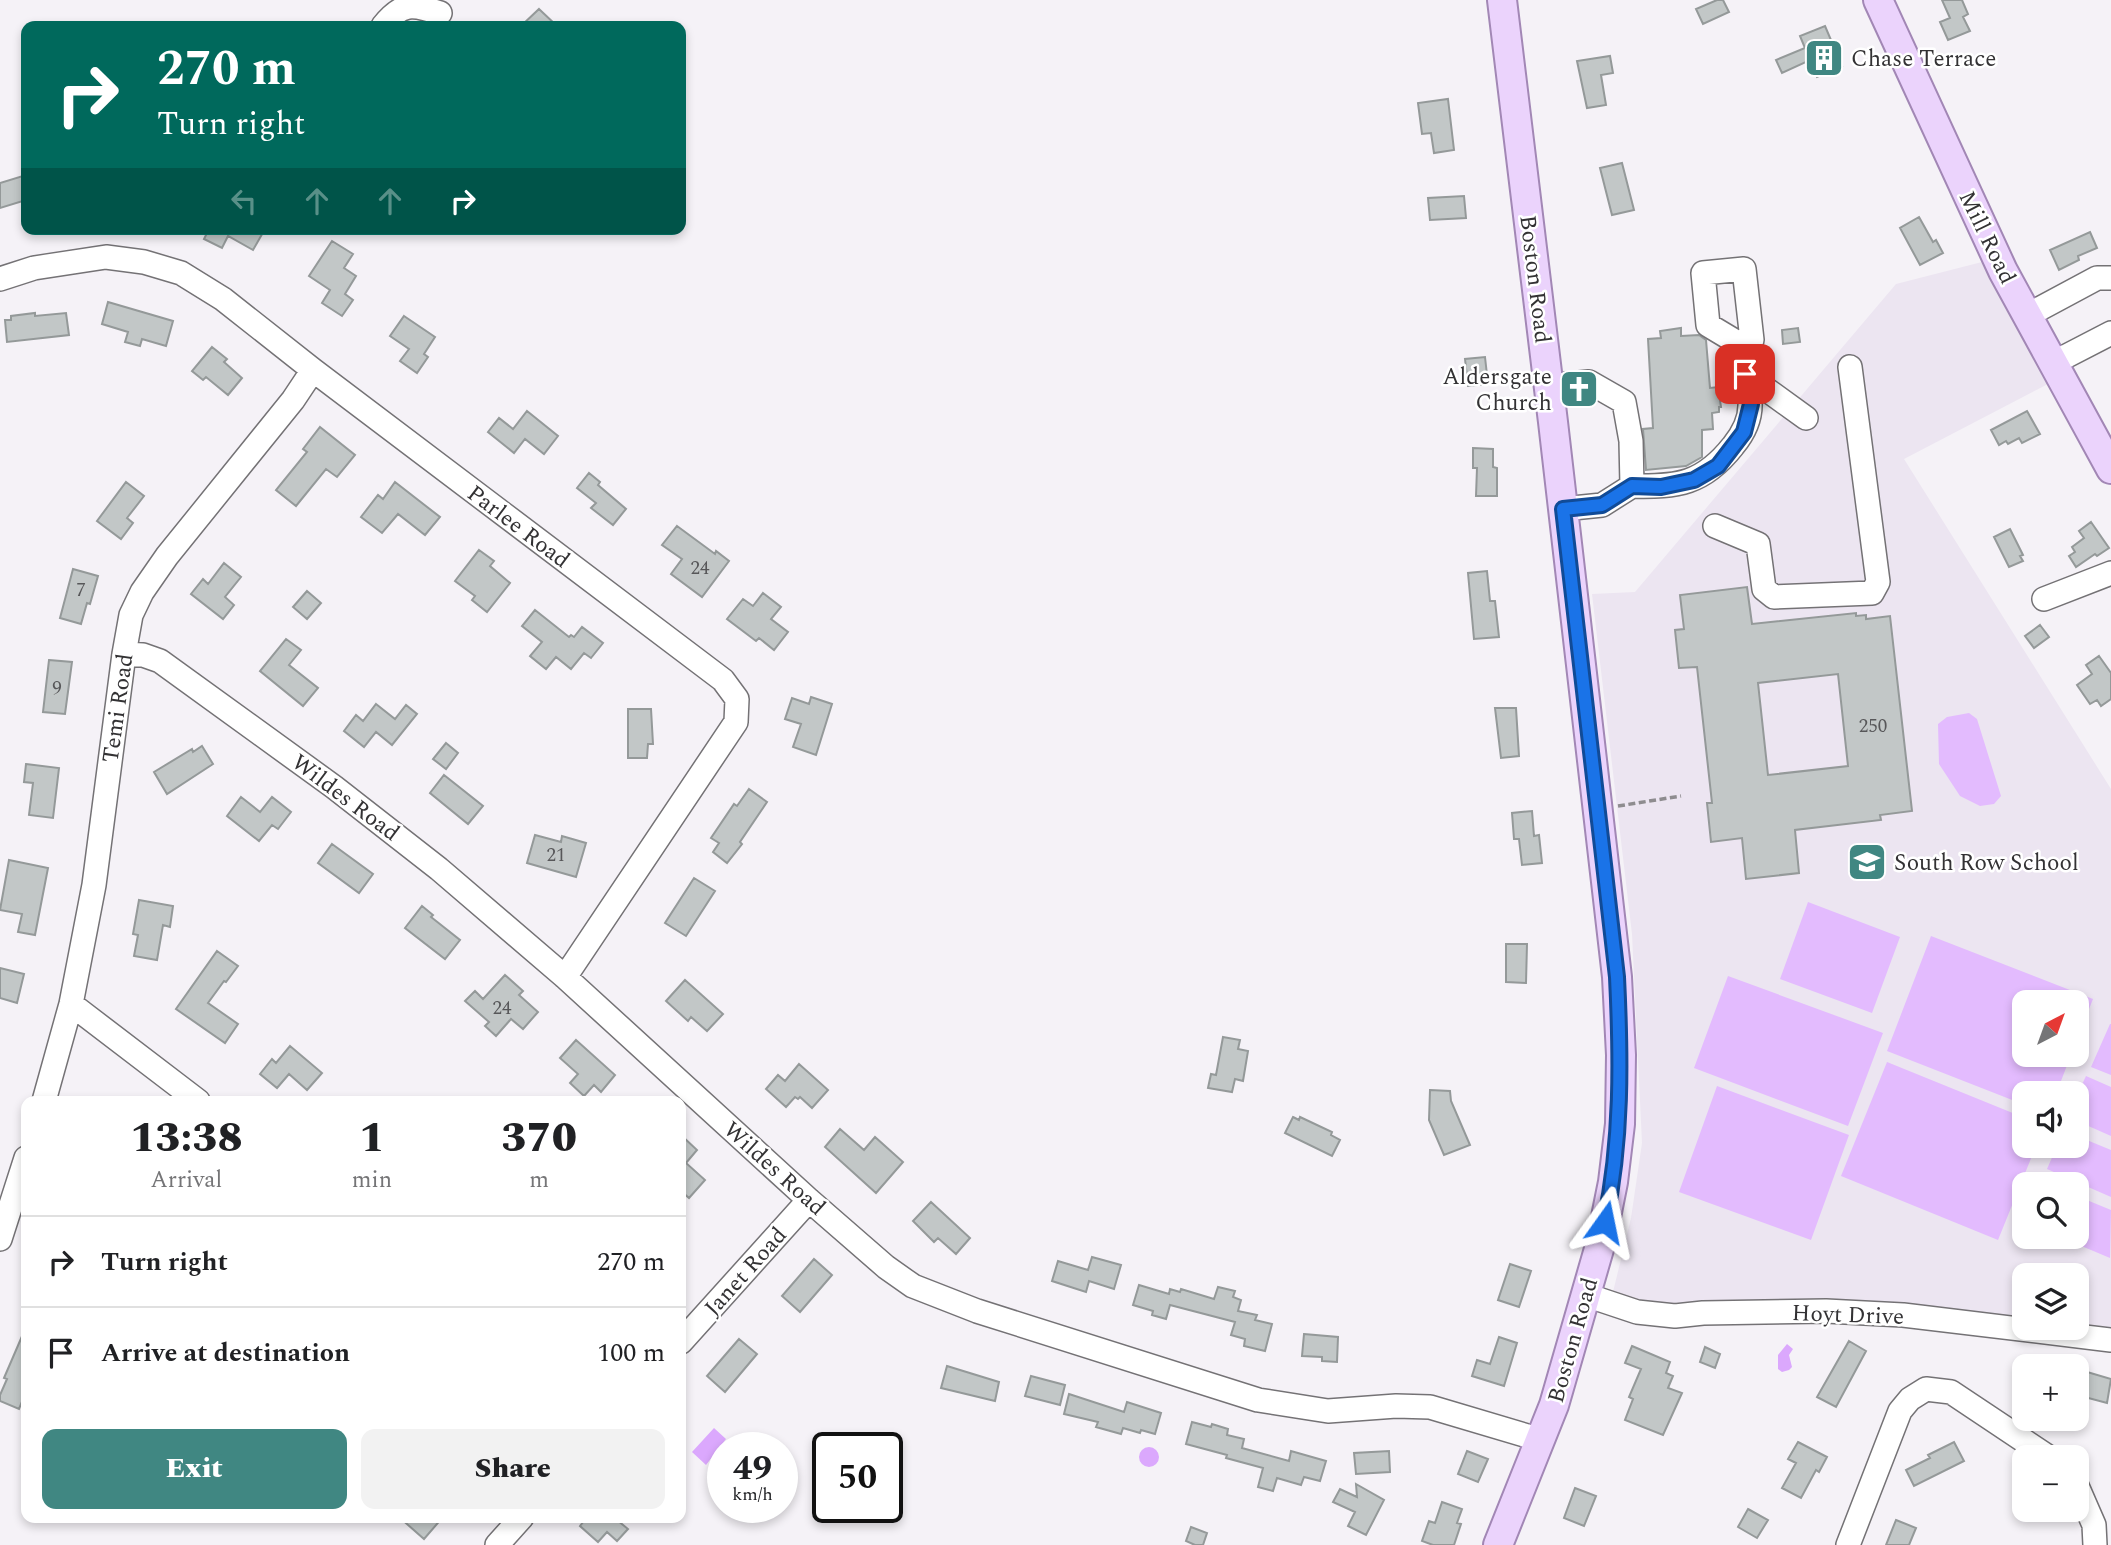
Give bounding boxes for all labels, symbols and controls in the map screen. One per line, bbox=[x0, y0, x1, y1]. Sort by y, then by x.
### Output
text: 270 m bbox=[157, 32, 296, 107]
building icon: Chase Terrace bbox=[1803, 37, 1845, 79]
place label: Chase Terrace bbox=[1851, 42, 1996, 77]
icon: right bbox=[42, 49, 133, 140]
text: Turn right bbox=[157, 100, 305, 149]
icon: left bbox=[225, 182, 263, 220]
icon: ahead bbox=[298, 182, 336, 220]
icon: ahead bbox=[371, 182, 409, 220]
icon: right bbox=[444, 182, 482, 220]
street label: Mill Road bbox=[1949, 185, 2024, 291]
street label: Boston Road bbox=[1509, 213, 1560, 345]
pin bbox=[1715, 344, 1775, 404]
icon: arrive bbox=[1726, 355, 1764, 393]
place label: Aldersgate Church bbox=[1443, 360, 1552, 421]
church icon: Aldersgate Church bbox=[1558, 368, 1600, 410]
street label: Parlee Road bbox=[459, 477, 577, 578]
house number: 24 bbox=[690, 554, 710, 583]
house number: 7 bbox=[76, 576, 86, 605]
street label: Temi Road bbox=[94, 651, 143, 765]
house number: 9 bbox=[52, 674, 62, 703]
house number: 250 bbox=[1859, 712, 1887, 741]
street label: Wildes Road bbox=[284, 746, 407, 851]
house number: 21 bbox=[546, 841, 566, 870]
school or university icon: South Row School bbox=[1846, 841, 1888, 883]
place label: South Row School bbox=[1894, 846, 2079, 881]
north arrow bbox=[2012, 990, 2090, 1068]
map controls bbox=[2012, 990, 2089, 1522]
house number: 24 bbox=[492, 994, 512, 1023]
button: sound bbox=[2012, 1081, 2089, 1158]
text: 13:38 bbox=[130, 1107, 243, 1170]
text: 1 bbox=[359, 1107, 385, 1170]
text: 370 bbox=[501, 1107, 577, 1170]
street label: Wildes Road bbox=[715, 1113, 833, 1225]
text: Arrival bbox=[151, 1163, 222, 1198]
text: min bbox=[352, 1163, 392, 1198]
text: m bbox=[529, 1163, 549, 1198]
button: search bbox=[2012, 1172, 2089, 1249]
position arrow bbox=[1568, 1185, 1642, 1259]
street label: Janet Road bbox=[696, 1219, 796, 1325]
text: Turn right bbox=[101, 1242, 228, 1282]
text: 270 m bbox=[597, 1242, 665, 1282]
icon: right bbox=[42, 1243, 80, 1281]
button: layers bbox=[2012, 1263, 2089, 1340]
street label: Boston Road bbox=[1539, 1273, 1608, 1407]
street label: Hoyt Drive bbox=[1791, 1296, 1905, 1335]
text: Arrive at destination bbox=[101, 1333, 350, 1373]
text: 100 m bbox=[597, 1333, 665, 1373]
icon: arrive bbox=[42, 1334, 80, 1372]
button: + bbox=[2012, 1354, 2089, 1431]
button: Exit bbox=[42, 1429, 347, 1509]
button: Share bbox=[361, 1429, 665, 1509]
speed limit sign: 50 bbox=[812, 1432, 903, 1523]
text: 49 bbox=[733, 1442, 772, 1495]
button: − bbox=[2012, 1445, 2089, 1522]
text: km/h bbox=[732, 1481, 773, 1508]

